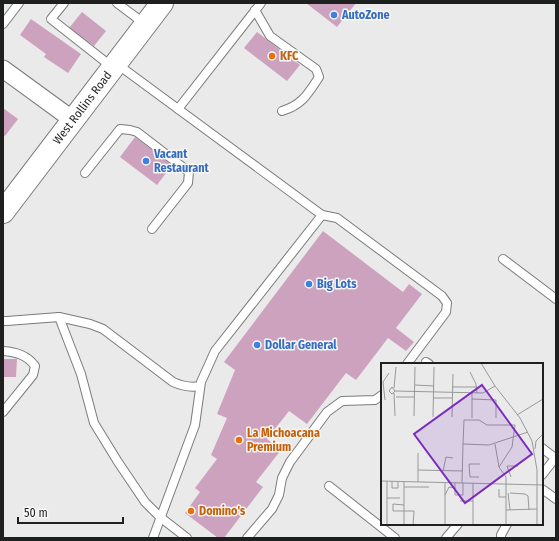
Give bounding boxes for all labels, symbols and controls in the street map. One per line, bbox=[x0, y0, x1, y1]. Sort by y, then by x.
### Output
place label: AutoZone bbox=[341, 8, 390, 22]
marker: AutoZone bbox=[329, 10, 339, 20]
place label: KFC bbox=[280, 49, 299, 63]
marker: KFC bbox=[267, 51, 277, 61]
street label: West Rollins Road bbox=[50, 68, 115, 147]
place label: Vacant Restaurant bbox=[153, 147, 209, 175]
marker: Vacant Restaurant bbox=[141, 156, 151, 166]
place label: Big Lots bbox=[317, 277, 357, 291]
marker: Big Lots bbox=[304, 279, 314, 289]
place label: Dollar General bbox=[265, 338, 337, 352]
marker: Dollar General bbox=[252, 340, 262, 350]
inset map bbox=[381, 363, 543, 525]
place label: La Michoacana Premium bbox=[247, 426, 320, 454]
marker: La Michoacana Premium bbox=[234, 435, 244, 445]
scale bar bbox=[18, 499, 123, 525]
place label: Domino's bbox=[199, 504, 246, 518]
text: 50 m bbox=[24, 506, 48, 520]
marker: Domino's bbox=[186, 506, 196, 516]

